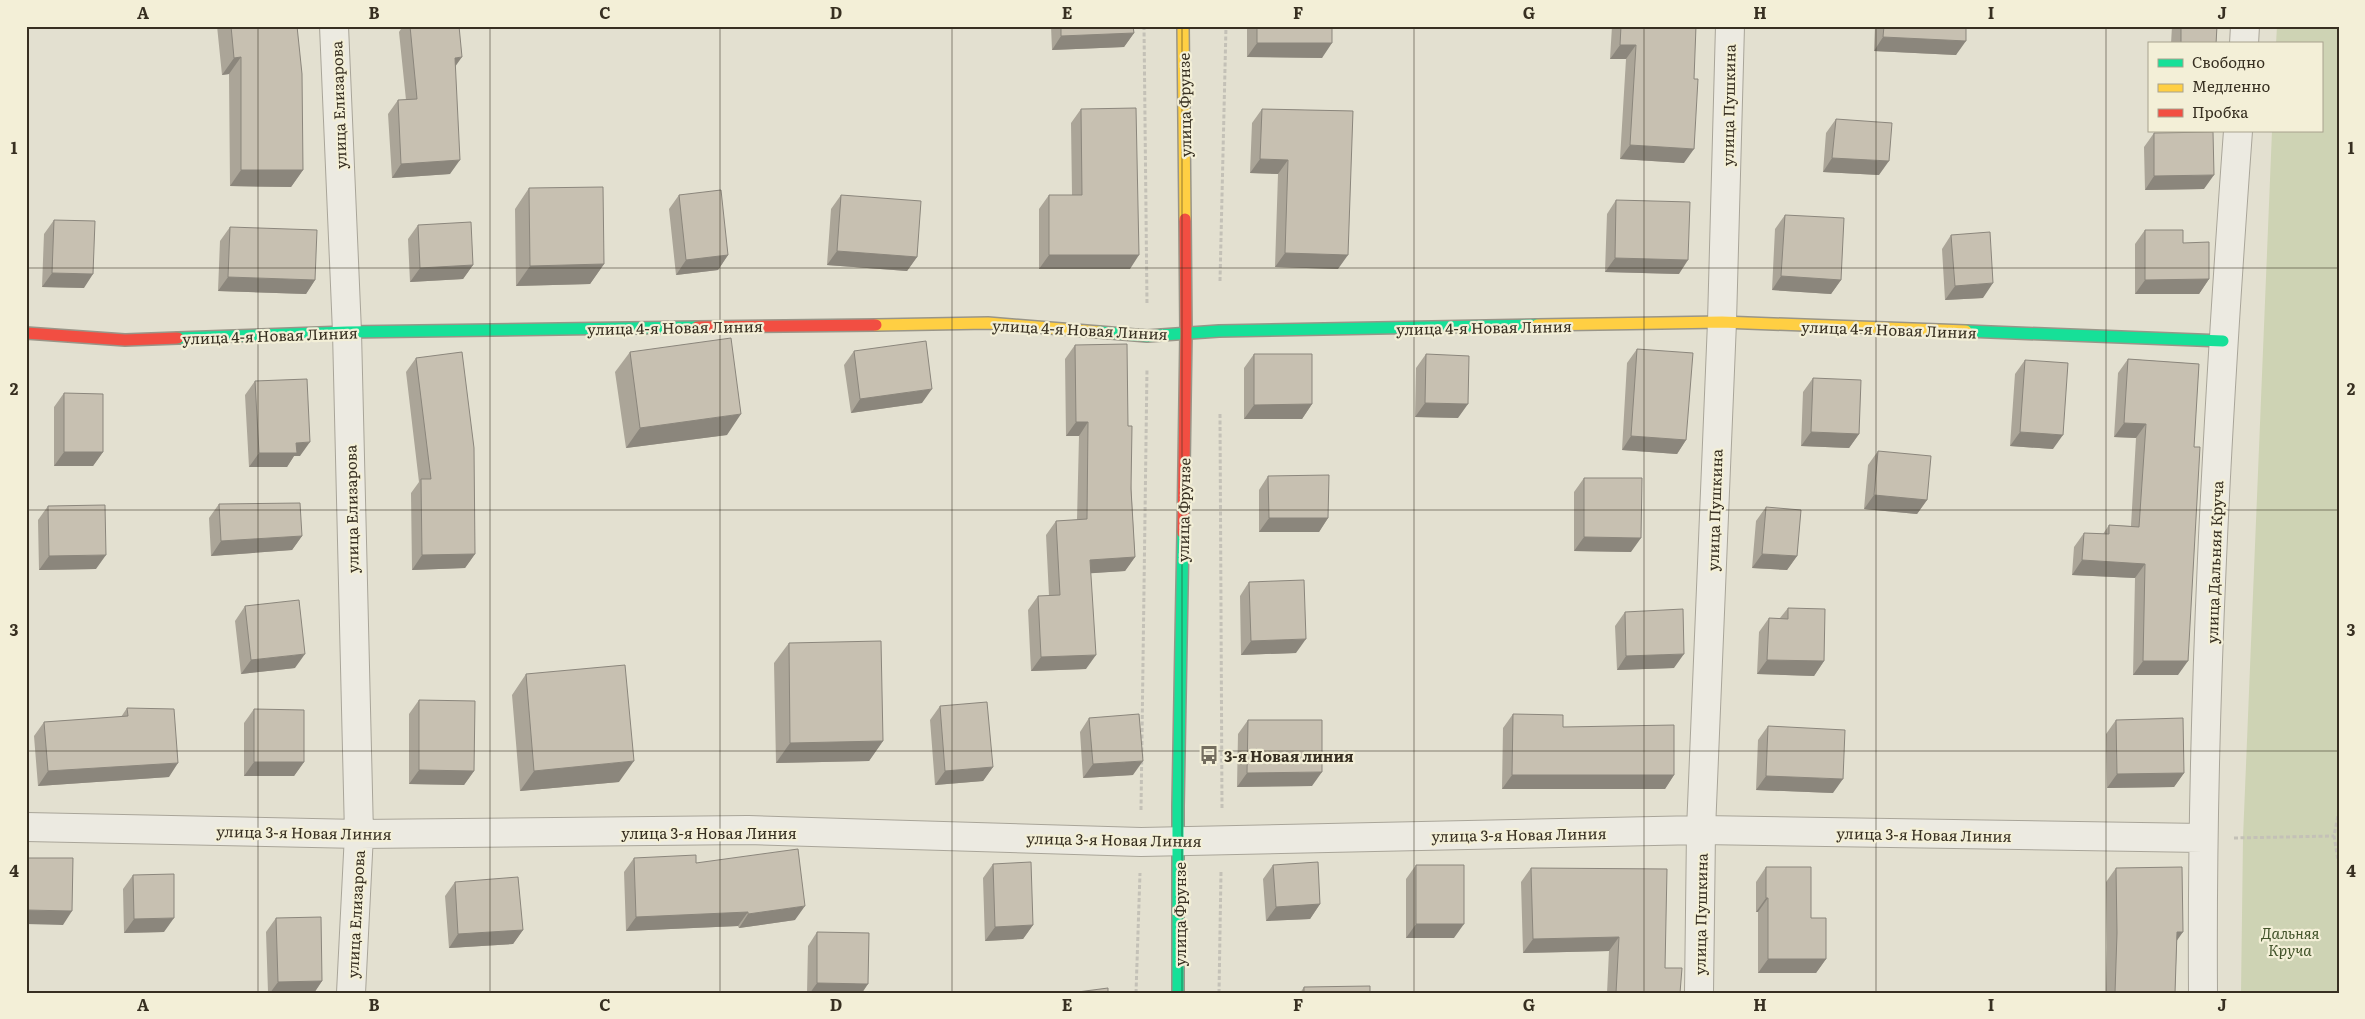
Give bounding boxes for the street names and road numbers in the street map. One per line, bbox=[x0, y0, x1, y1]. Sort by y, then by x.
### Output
street label: улица Елизарова bbox=[324, 40, 352, 169]
street label: улица Пушкина bbox=[1715, 43, 1741, 166]
street label: улица Фрунзе bbox=[1172, 52, 1196, 157]
street label: улица 4-я Новая Линия bbox=[992, 313, 1168, 345]
street label: улица 4-я Новая Линия bbox=[587, 314, 763, 340]
street label: улица 4-я Новая Линия bbox=[1396, 314, 1572, 340]
street label: улица 4-я Новая Линия bbox=[1801, 314, 1977, 344]
street label: улица 4-я Новая Линия bbox=[182, 320, 358, 350]
street label: улица Елизарова bbox=[338, 444, 364, 573]
street label: улица Пушкина bbox=[1700, 448, 1728, 571]
street label: улица Фрунзе bbox=[1171, 457, 1195, 562]
street label: улица Дальняя Круча bbox=[2200, 479, 2228, 644]
street label: улица 3-я Новая Линия bbox=[216, 819, 392, 845]
street label: улица 3-я Новая Линия bbox=[621, 821, 797, 844]
street label: улица 3-я Новая Линия bbox=[1431, 821, 1607, 847]
street label: улица 3-я Новая Линия bbox=[1836, 821, 2012, 847]
street label: улица 3-я Новая Линия bbox=[1026, 826, 1202, 852]
street label: улица Елизарова bbox=[340, 848, 370, 979]
street label: улица Пушкина bbox=[1687, 852, 1713, 975]
street label: улица Фрунзе bbox=[1168, 862, 1191, 966]

